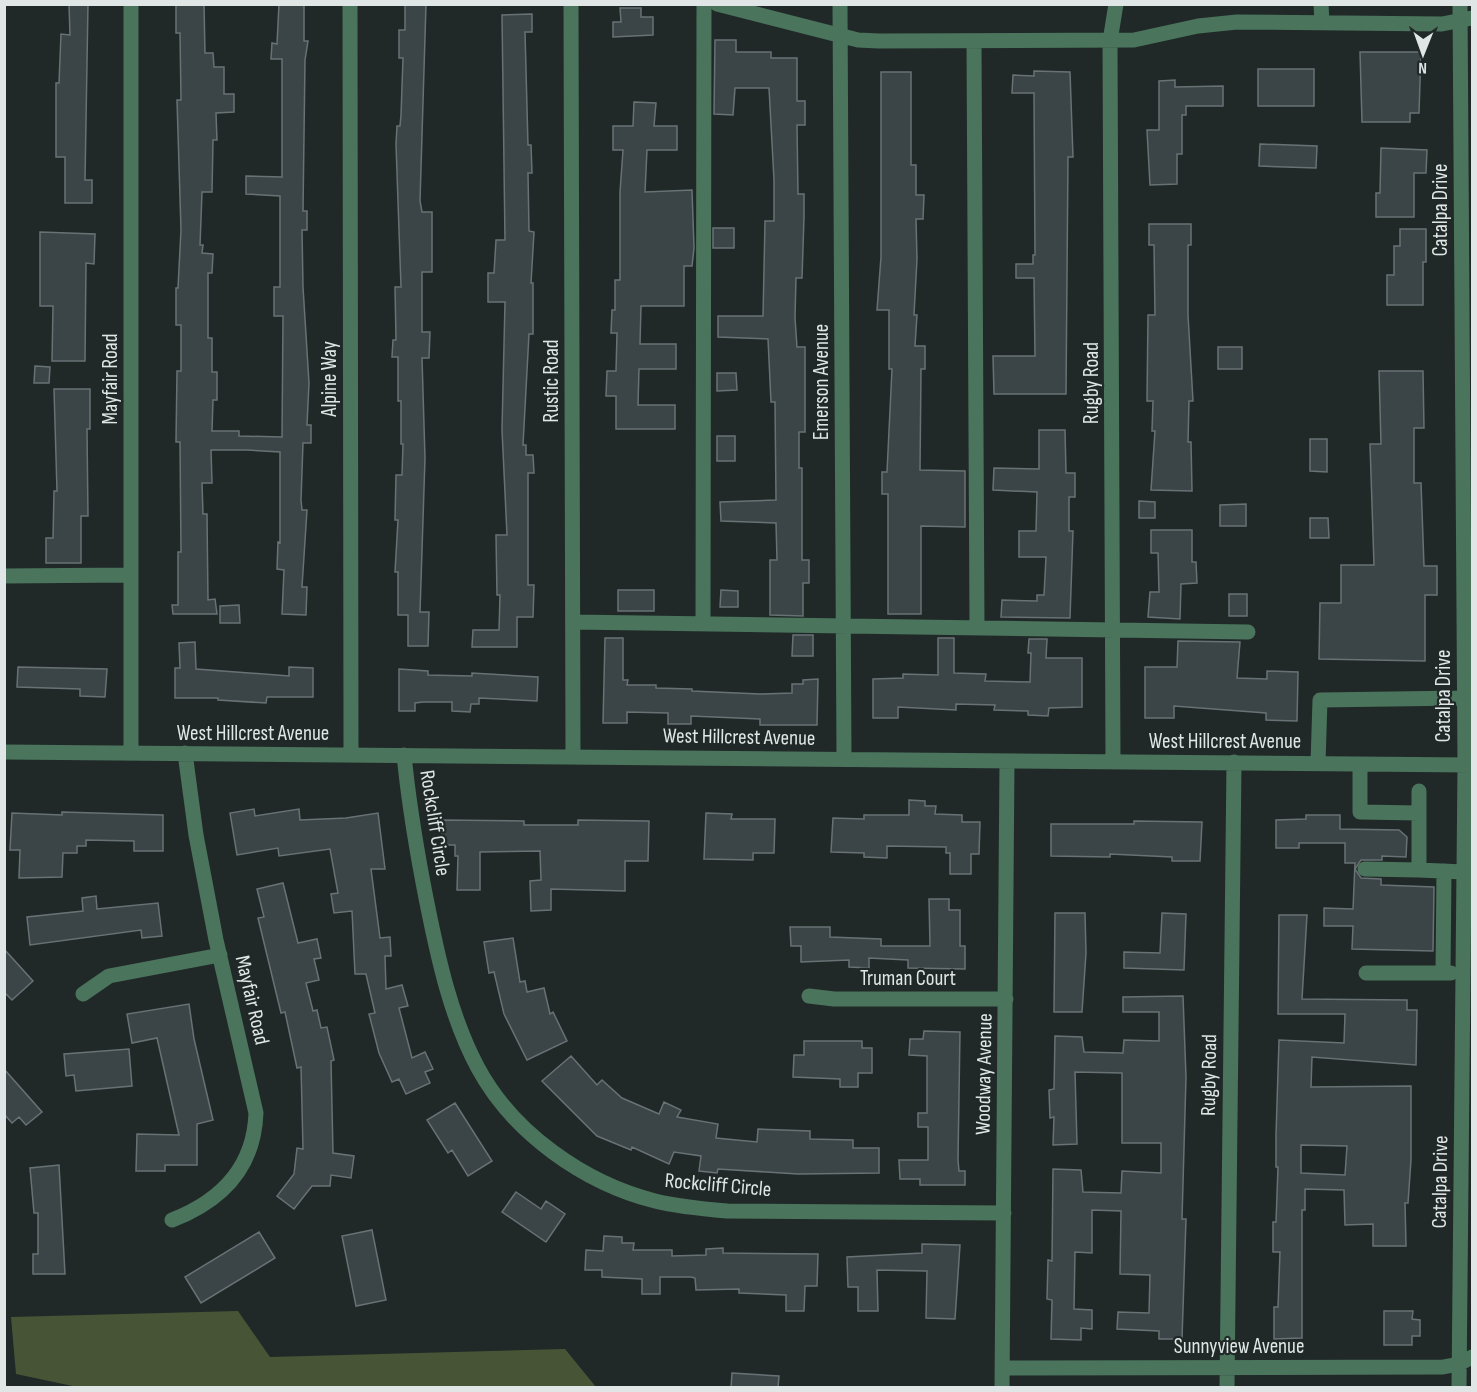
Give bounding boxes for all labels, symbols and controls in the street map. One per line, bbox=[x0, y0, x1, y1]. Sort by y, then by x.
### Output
north arrow bbox=[1393, 24, 1453, 84]
text: N bbox=[1418, 58, 1427, 77]
street label: Catalpa Drive bbox=[1428, 164, 1453, 256]
street label: Emerson Avenue bbox=[809, 324, 834, 440]
street label: Mayfair Road bbox=[98, 334, 123, 424]
street label: Rustic Road bbox=[539, 339, 564, 423]
street label: Alpine Way bbox=[317, 341, 342, 418]
street label: Rugby Road bbox=[1079, 342, 1104, 424]
street label: Catalpa Drive bbox=[1431, 650, 1456, 742]
street label: West Hillcrest Avenue bbox=[177, 721, 329, 746]
street label: West Hillcrest Avenue bbox=[663, 723, 815, 751]
street label: West Hillcrest Avenue bbox=[1149, 729, 1301, 754]
street label: Rockcliff Circle bbox=[414, 768, 456, 878]
street label: Mayfair Road bbox=[230, 953, 274, 1047]
street label: Truman Court bbox=[860, 966, 956, 991]
street label: Woodway Avenue bbox=[970, 1013, 998, 1135]
street label: Rugby Road bbox=[1196, 1034, 1222, 1116]
street label: Catalpa Drive bbox=[1427, 1135, 1453, 1229]
street label: Rockcliff Circle bbox=[664, 1168, 772, 1202]
street label: Sunnyview Avenue bbox=[1174, 1334, 1304, 1359]

